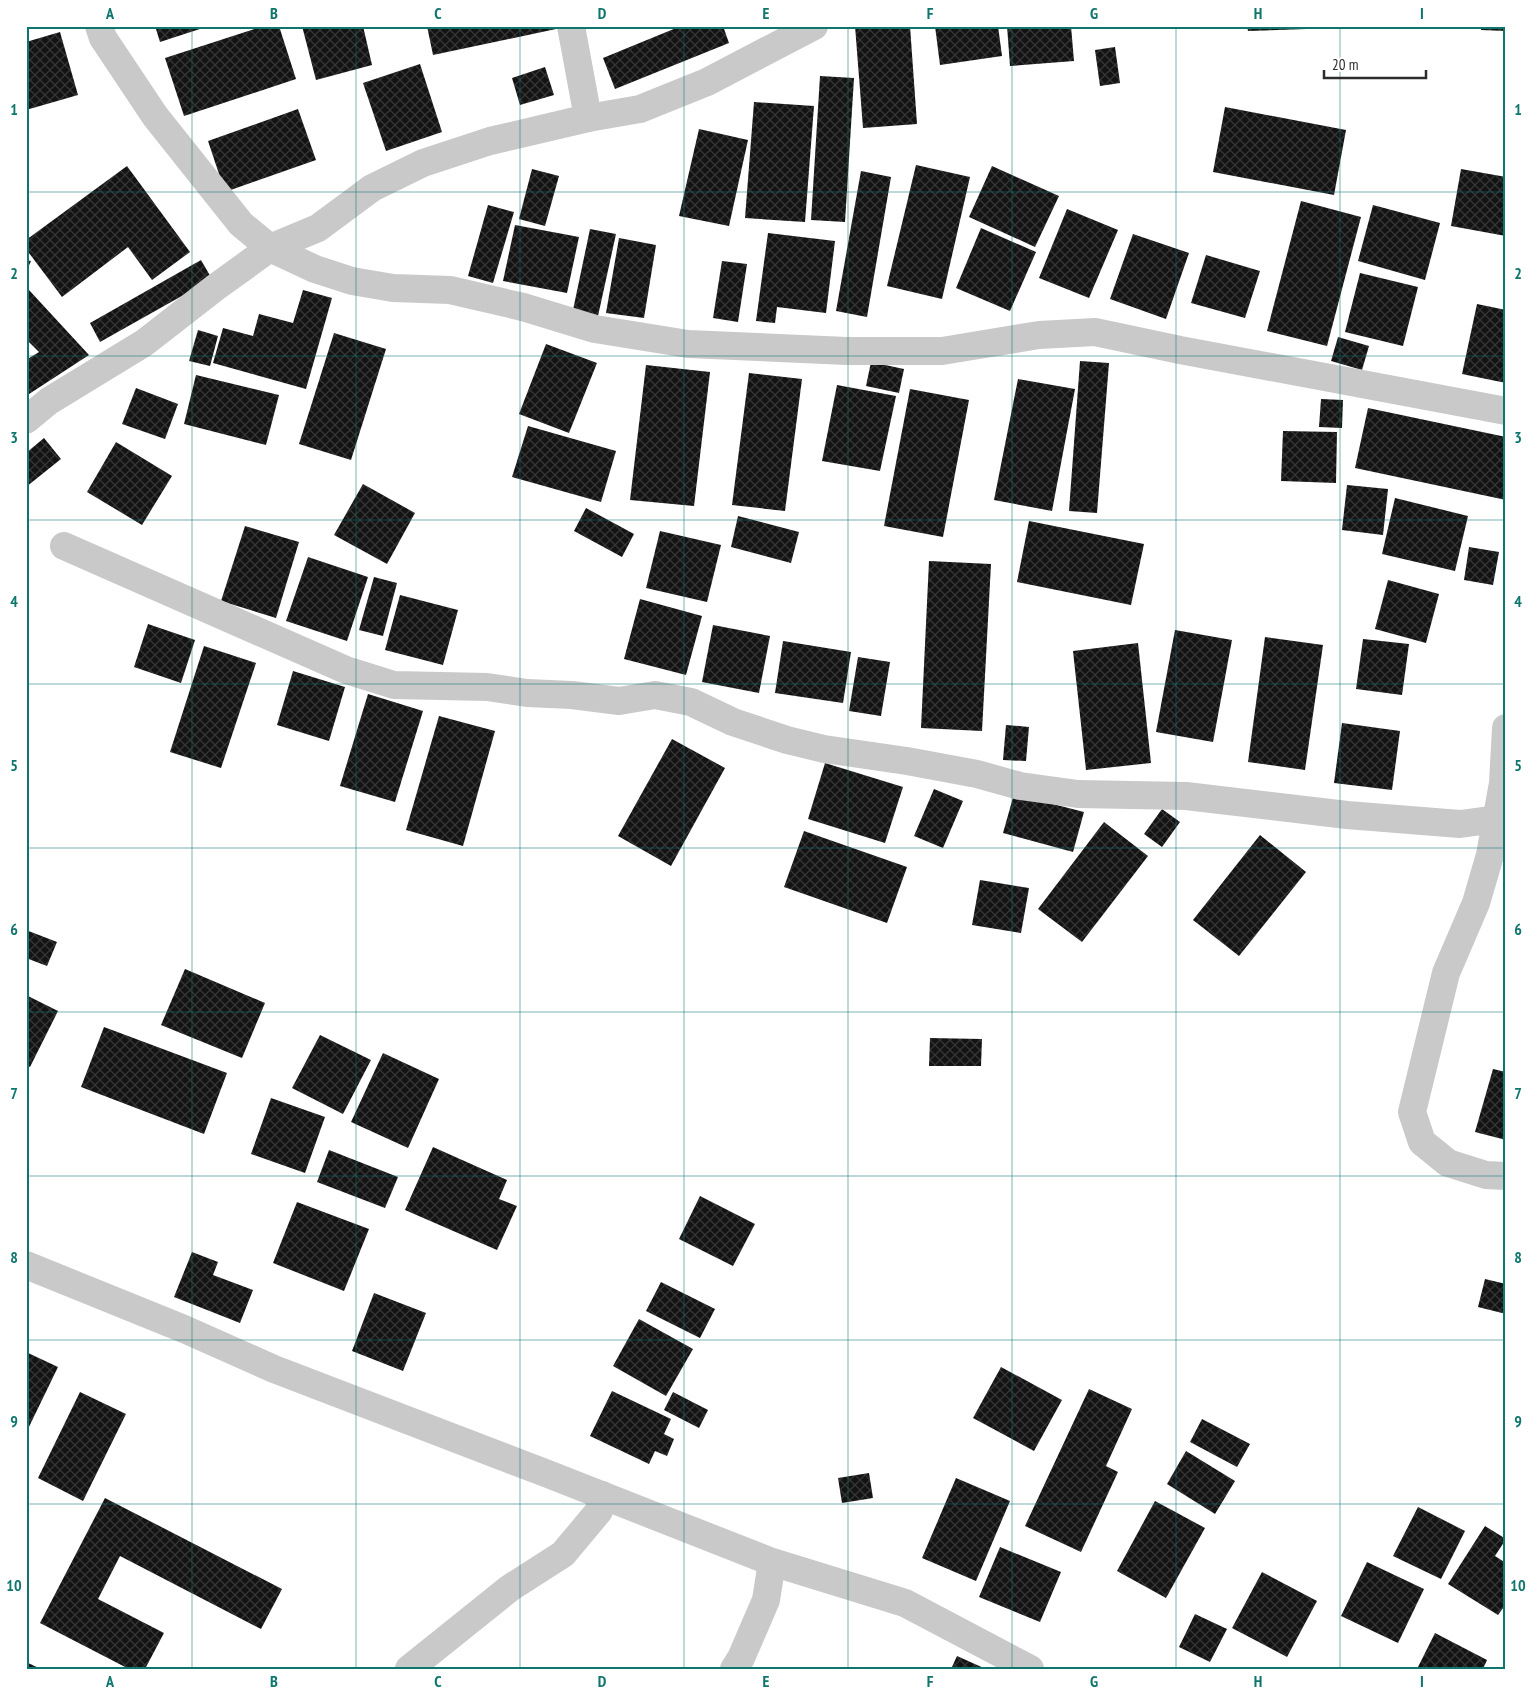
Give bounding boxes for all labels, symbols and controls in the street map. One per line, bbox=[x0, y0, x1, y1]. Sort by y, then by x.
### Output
text: A bbox=[105, 3, 115, 23]
text: B bbox=[270, 3, 278, 23]
text: C bbox=[434, 3, 442, 23]
text: D bbox=[598, 3, 607, 23]
text: E bbox=[763, 3, 770, 23]
text: F bbox=[927, 3, 934, 23]
text: G bbox=[1090, 3, 1098, 23]
text: H bbox=[1254, 3, 1262, 23]
text: I bbox=[1420, 3, 1424, 23]
scale bar bbox=[1324, 48, 1427, 80]
text: 20 m bbox=[1332, 55, 1358, 74]
text: 1 bbox=[10, 99, 18, 119]
text: 1 bbox=[1514, 99, 1522, 119]
text: 2 bbox=[10, 263, 18, 283]
text: 2 bbox=[1514, 263, 1522, 283]
text: 3 bbox=[10, 427, 18, 447]
text: 3 bbox=[1514, 427, 1522, 447]
text: 4 bbox=[10, 591, 18, 611]
text: 4 bbox=[1514, 591, 1522, 611]
text: 5 bbox=[10, 755, 18, 775]
text: 5 bbox=[1514, 755, 1522, 775]
text: 6 bbox=[10, 919, 18, 939]
text: 6 bbox=[1514, 919, 1522, 939]
text: 7 bbox=[10, 1083, 18, 1103]
text: 7 bbox=[1514, 1083, 1522, 1103]
text: 8 bbox=[10, 1247, 18, 1267]
text: 8 bbox=[1514, 1247, 1522, 1267]
text: 9 bbox=[10, 1411, 18, 1431]
text: 9 bbox=[1514, 1411, 1522, 1431]
text: 10 bbox=[6, 1575, 22, 1595]
text: 10 bbox=[1510, 1575, 1526, 1595]
text: A bbox=[105, 1671, 115, 1691]
text: B bbox=[270, 1671, 278, 1691]
text: C bbox=[434, 1671, 442, 1691]
text: D bbox=[598, 1671, 607, 1691]
text: E bbox=[763, 1671, 770, 1691]
text: F bbox=[927, 1671, 934, 1691]
text: G bbox=[1090, 1671, 1098, 1691]
text: H bbox=[1254, 1671, 1262, 1691]
text: I bbox=[1420, 1671, 1424, 1691]

